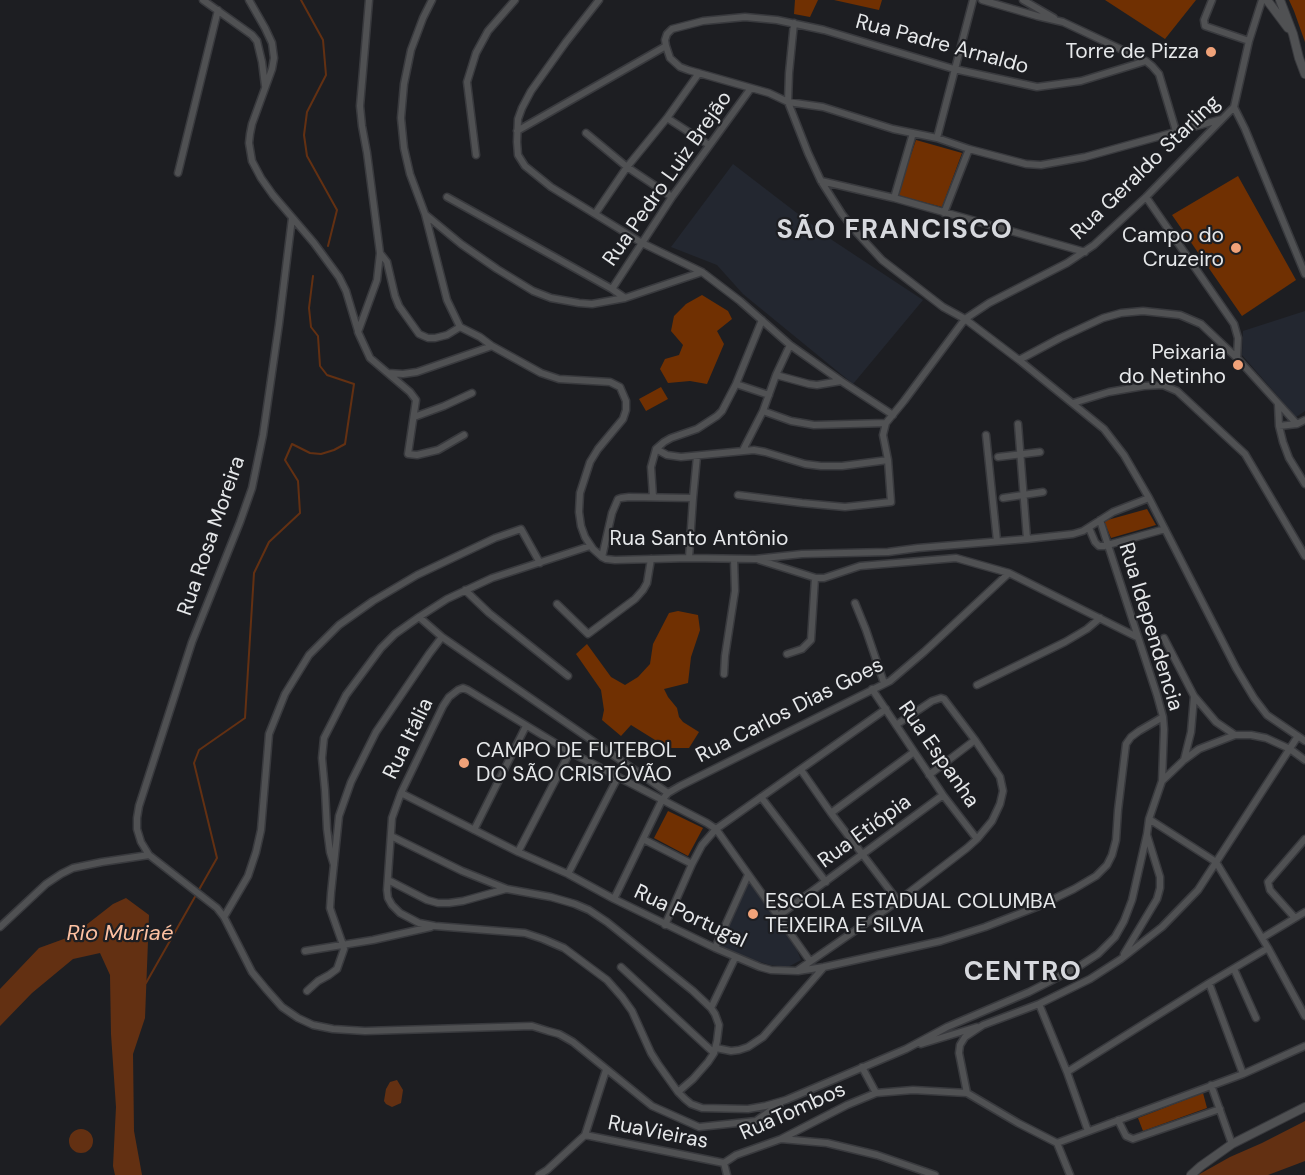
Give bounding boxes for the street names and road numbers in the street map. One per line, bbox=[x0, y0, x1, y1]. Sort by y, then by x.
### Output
street label: Rua Padre Arnaldo bbox=[853, 10, 1031, 80]
street label: Rua Pedro Luiz Brejão bbox=[598, 87, 738, 271]
street label: Rua Geraldo Starling bbox=[1066, 90, 1226, 246]
street label: Rua Rosa Moreira bbox=[173, 453, 251, 619]
street label: Rua Santo Antônio bbox=[609, 526, 789, 552]
street label: Rua Idependencia bbox=[1112, 540, 1188, 714]
street label: Rua Carlos Dias Goes bbox=[692, 653, 888, 769]
street label: Rua Itália bbox=[379, 694, 439, 784]
street label: Rua Espanha bbox=[892, 697, 984, 813]
street label: Rua Etiópia bbox=[814, 790, 916, 874]
street label: Rua Portugal bbox=[630, 880, 750, 954]
street label: RuaTombos bbox=[736, 1077, 850, 1147]
street label: RuaVieiras bbox=[606, 1111, 710, 1155]

